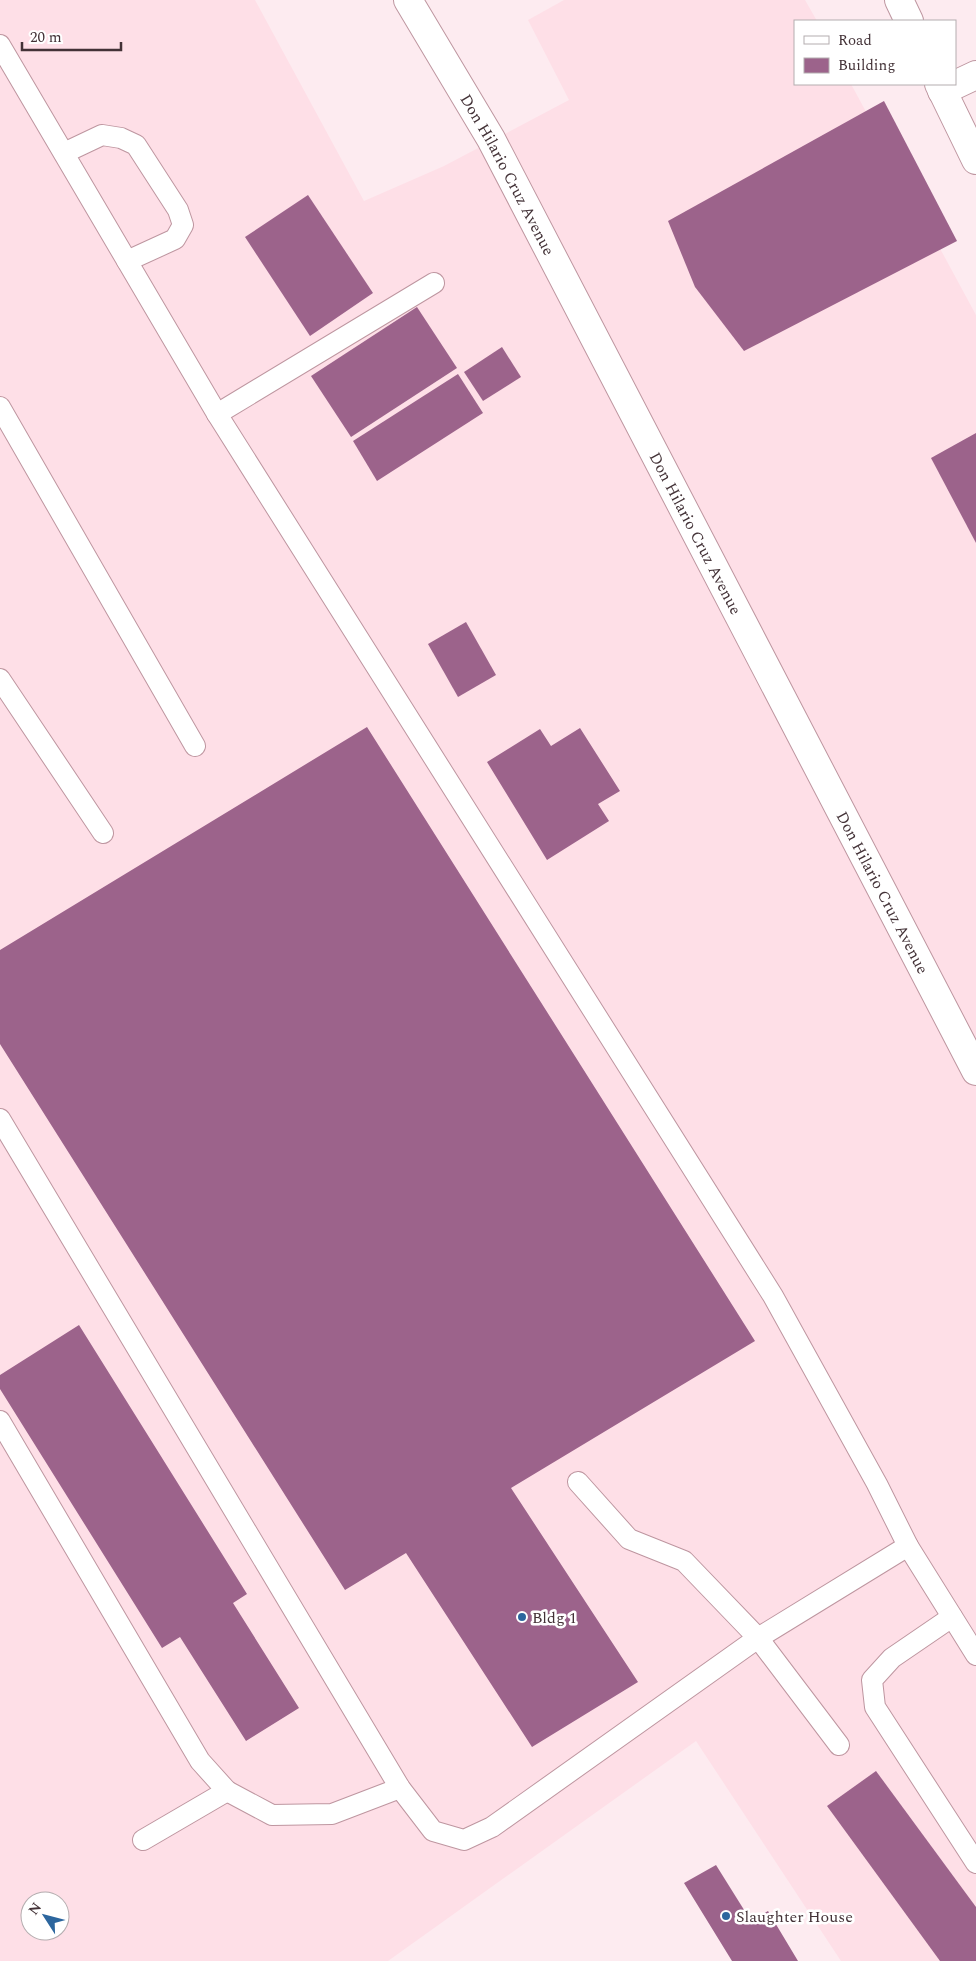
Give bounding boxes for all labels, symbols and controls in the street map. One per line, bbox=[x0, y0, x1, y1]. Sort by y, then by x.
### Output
scale bar bbox=[22, 20, 121, 52]
legend bbox=[794, 20, 956, 85]
text: 20 m bbox=[30, 26, 62, 49]
text: Road bbox=[838, 29, 872, 52]
text: Building bbox=[838, 54, 895, 77]
street label: Don Hilario Cruz Avenue bbox=[454, 89, 560, 260]
street label: Don Hilario Cruz Avenue bbox=[643, 448, 747, 619]
street label: Don Hilario Cruz Avenue bbox=[830, 807, 934, 978]
place label: Bldg 1 bbox=[532, 1606, 577, 1630]
marker: Bldg 1 bbox=[516, 1611, 528, 1623]
north arrow bbox=[20, 1891, 70, 1941]
text: N bbox=[23, 1898, 47, 1919]
place label: Slaughter House bbox=[736, 1905, 853, 1929]
marker: Slaughter House bbox=[720, 1910, 732, 1922]

